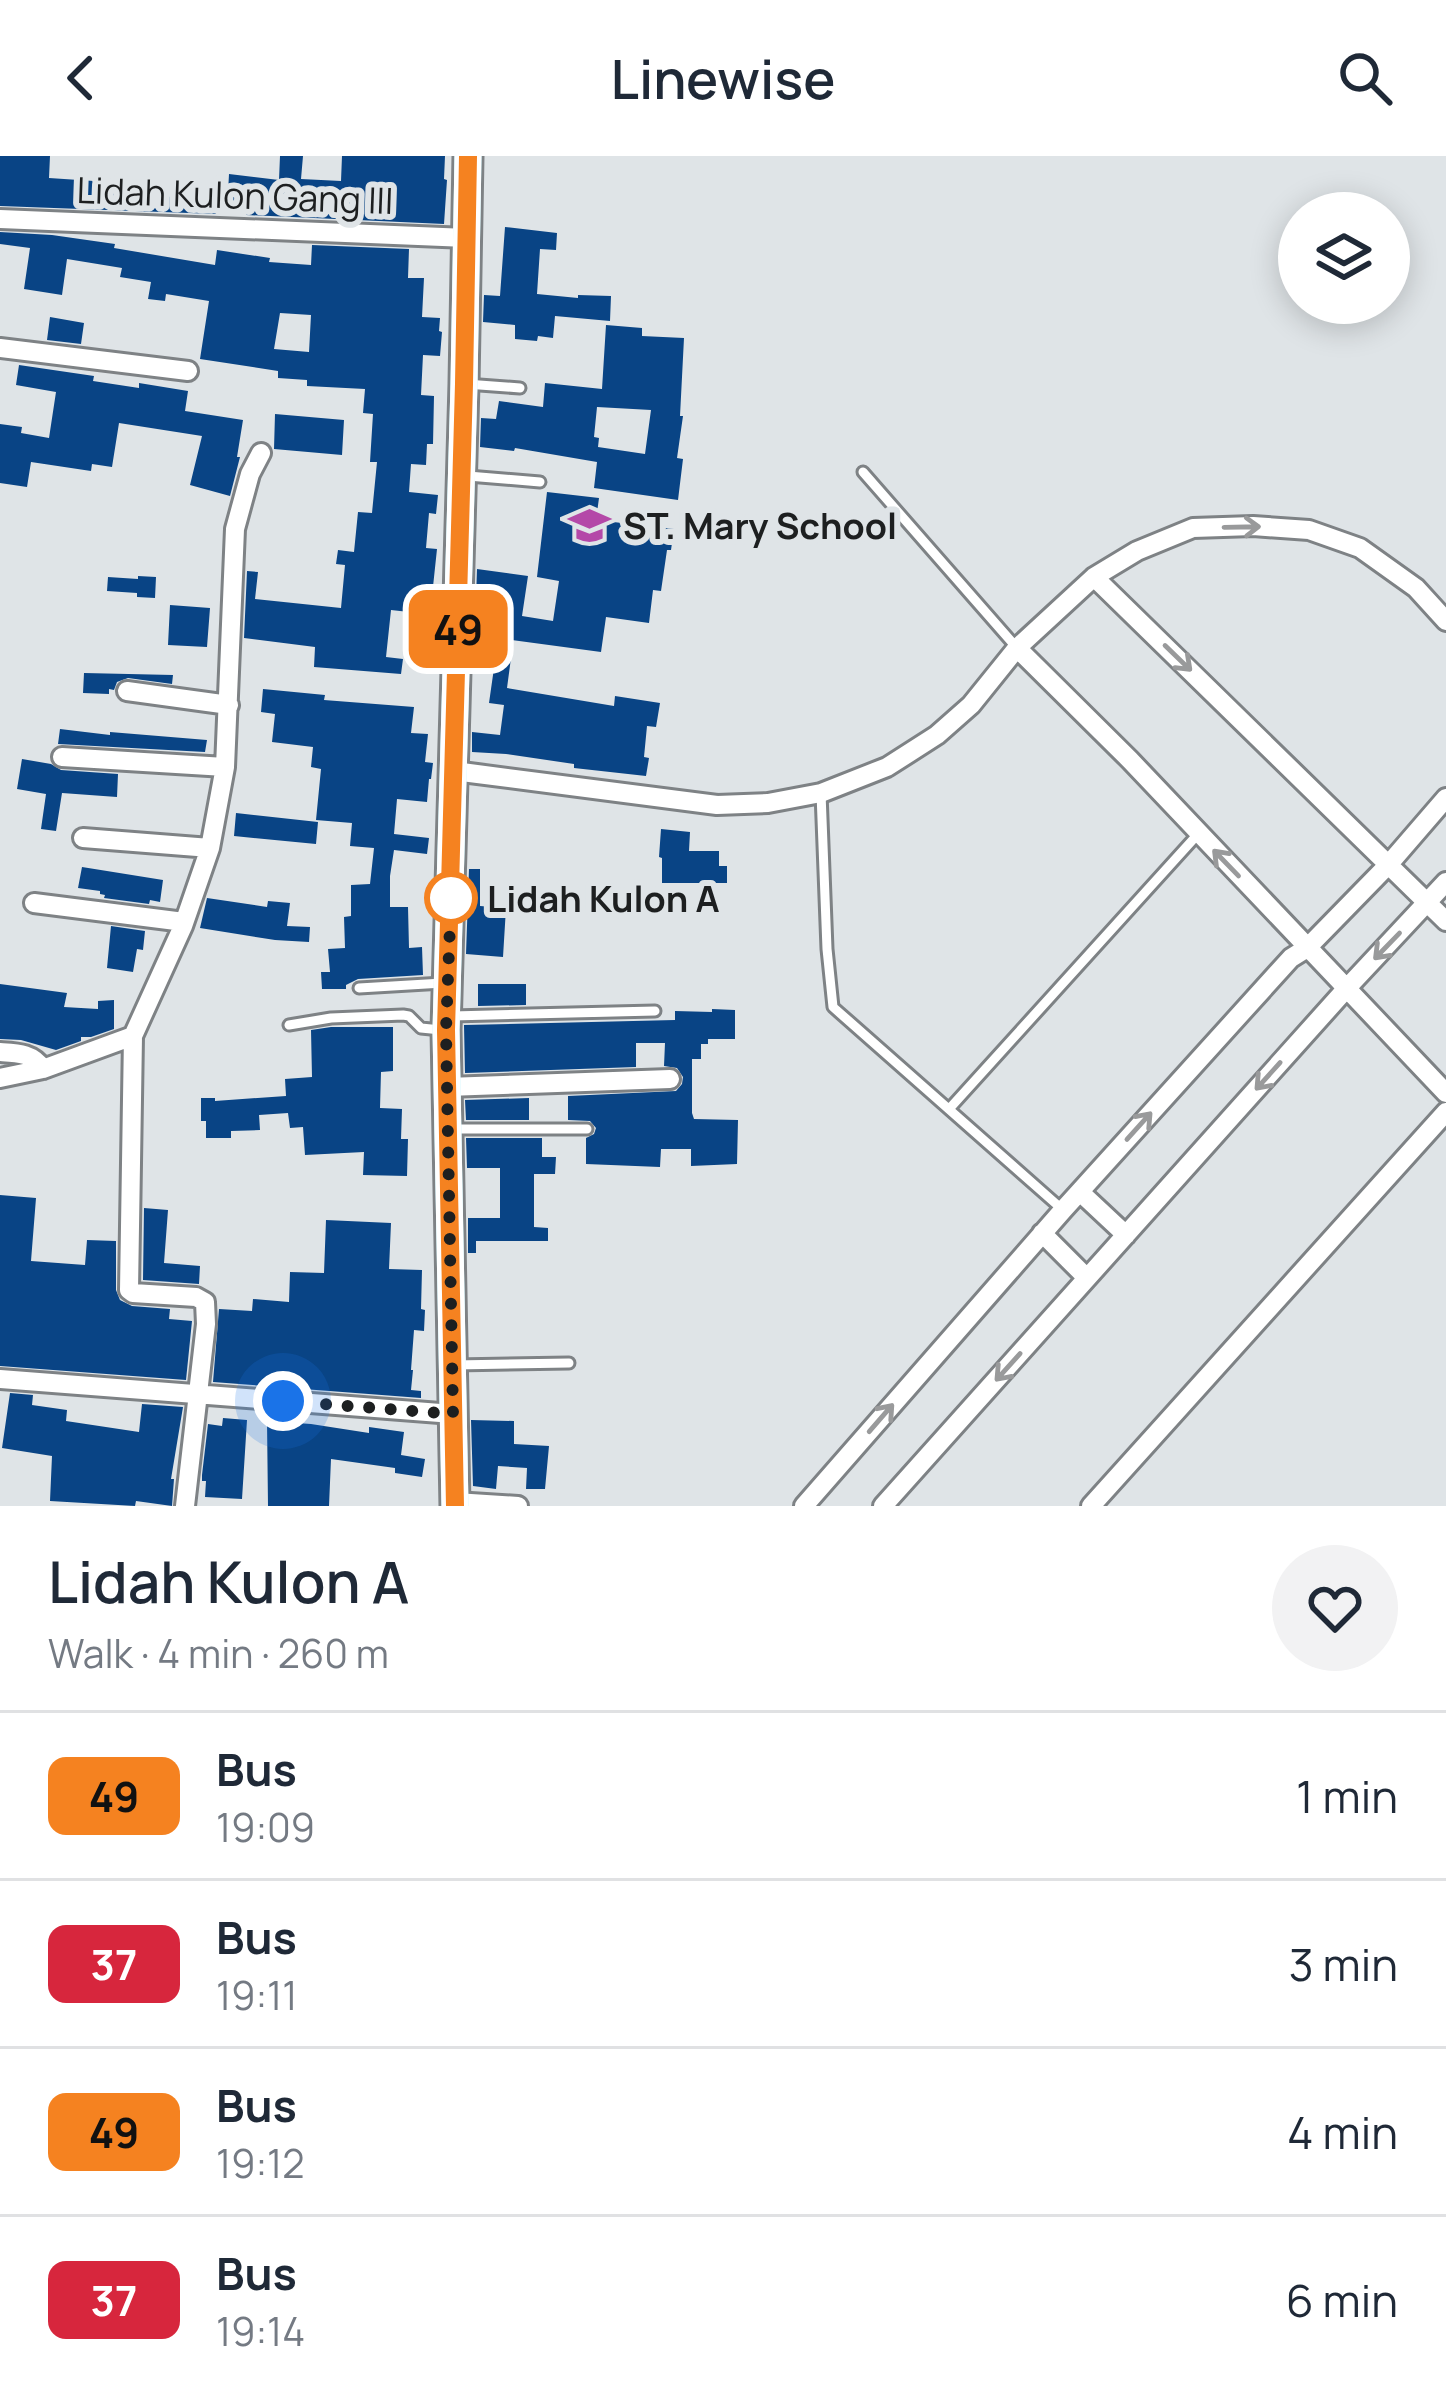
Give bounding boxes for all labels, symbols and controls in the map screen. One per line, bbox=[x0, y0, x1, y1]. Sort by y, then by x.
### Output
text: Linewise bbox=[611, 41, 835, 115]
icon: back bbox=[48, 45, 114, 111]
icon: search bbox=[1332, 45, 1398, 111]
street label: Lidah Kulon Gang III bbox=[76, 165, 394, 225]
map controls bbox=[1278, 192, 1410, 324]
button: layers bbox=[1278, 192, 1410, 324]
place label: ST. Mary School bbox=[623, 501, 897, 550]
school or university icon: ST. Mary School bbox=[566, 502, 612, 548]
one-way arrow bbox=[1222, 515, 1261, 538]
line badge: 49 bbox=[404, 590, 512, 668]
text: 49 bbox=[433, 600, 483, 658]
one-way arrow bbox=[1163, 644, 1192, 672]
one-way arrow bbox=[1212, 849, 1240, 878]
marker: Lidah Kulon A bbox=[426, 873, 476, 923]
place label: Lidah Kulon A bbox=[487, 874, 720, 923]
one-way arrow bbox=[1374, 930, 1402, 960]
one-way arrow bbox=[1255, 1060, 1282, 1090]
one-way arrow bbox=[1125, 1111, 1152, 1141]
one-way arrow bbox=[995, 1351, 1022, 1381]
your location bbox=[253, 1371, 313, 1431]
one-way arrow bbox=[867, 1403, 894, 1434]
text: Lidah Kulon A bbox=[48, 1542, 409, 1620]
button: heart bbox=[1272, 1545, 1398, 1671]
text: Walk · 4 min · 260 m bbox=[48, 1626, 389, 1680]
text: Bus bbox=[216, 1738, 297, 1800]
text: 1 min bbox=[1296, 1765, 1398, 1827]
text: 49 bbox=[89, 1767, 139, 1825]
text: 19:09 bbox=[216, 1800, 315, 1854]
text: Bus bbox=[216, 1906, 297, 1968]
text: 3 min bbox=[1289, 1933, 1398, 1995]
text: 37 bbox=[91, 1935, 137, 1993]
text: 19:11 bbox=[216, 1968, 298, 2022]
text: Bus bbox=[216, 2074, 297, 2136]
text: 4 min bbox=[1287, 2101, 1398, 2163]
text: 49 bbox=[89, 2103, 139, 2161]
text: 19:12 bbox=[216, 2136, 305, 2190]
text: Bus bbox=[216, 2242, 297, 2304]
text: 6 min bbox=[1286, 2269, 1398, 2331]
text: 37 bbox=[91, 2271, 137, 2329]
text: 19:14 bbox=[216, 2304, 305, 2358]

